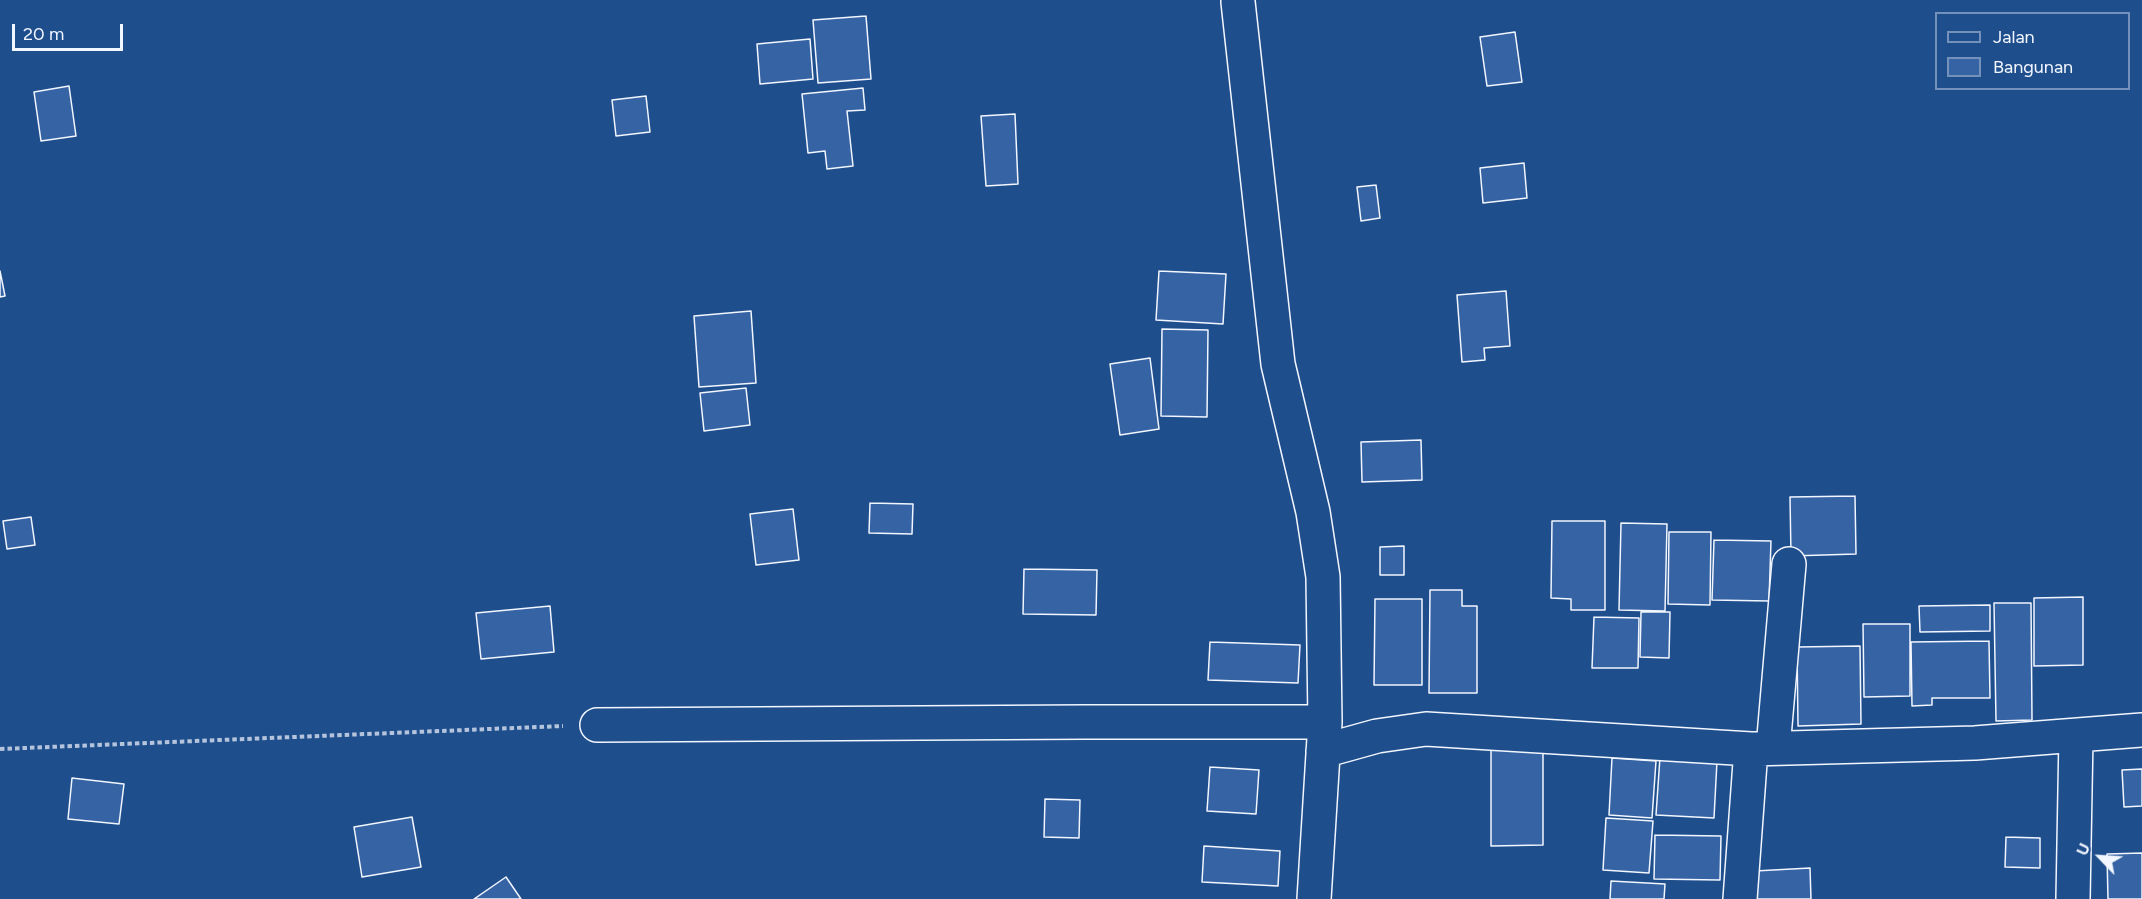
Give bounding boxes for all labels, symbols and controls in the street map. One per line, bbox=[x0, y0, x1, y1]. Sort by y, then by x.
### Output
scale bar bbox=[15, 12, 126, 50]
legend bbox=[1935, 12, 2130, 90]
text: 20 m bbox=[23, 23, 64, 45]
text: Jalan bbox=[1993, 26, 2035, 48]
text: Bangunan bbox=[1993, 56, 2073, 78]
north arrow bbox=[2070, 827, 2130, 887]
text: U bbox=[2072, 840, 2094, 858]

